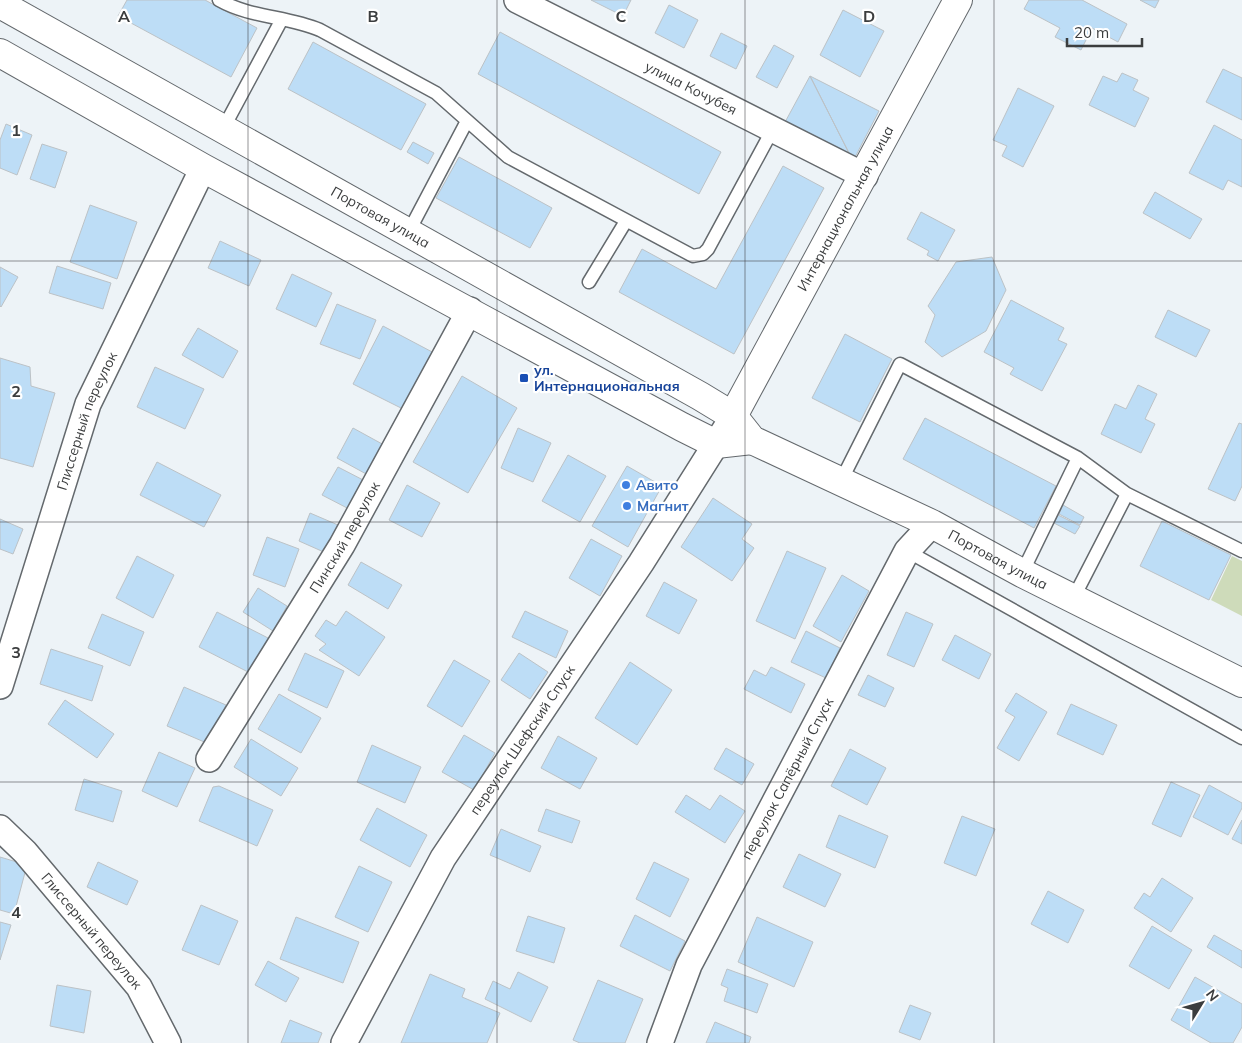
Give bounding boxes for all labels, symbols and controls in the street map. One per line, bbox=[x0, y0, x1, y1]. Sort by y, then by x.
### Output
text: A bbox=[118, 6, 130, 26]
text: B bbox=[367, 6, 379, 26]
text: C bbox=[616, 6, 627, 26]
text: D bbox=[863, 6, 875, 26]
scale bar bbox=[1067, 15, 1142, 47]
text: 20 m bbox=[1074, 23, 1109, 42]
street label: улица Кочубея bbox=[642, 57, 740, 119]
text: 1 bbox=[11, 120, 21, 140]
street label: Интернациональная улица bbox=[793, 123, 897, 294]
street label: Портовая улица bbox=[328, 182, 433, 252]
street label: Глиссерный переулок bbox=[53, 348, 121, 493]
place label: ул. Интернациональная bbox=[534, 361, 680, 395]
marker: ул. Интернациональная bbox=[518, 372, 530, 384]
text: 2 bbox=[11, 381, 21, 401]
place label: Авито bbox=[636, 476, 678, 494]
street label: Пинский переулок bbox=[305, 478, 384, 596]
marker: Авито bbox=[620, 479, 632, 491]
place label: Магнит bbox=[637, 497, 689, 515]
marker: Магнит bbox=[621, 500, 633, 512]
street label: Портовая улица bbox=[945, 525, 1051, 593]
text: 3 bbox=[11, 642, 21, 662]
street label: переулок Шефский Спуск bbox=[466, 661, 579, 818]
street label: переулок Сапёрный Спуск bbox=[737, 694, 837, 863]
street label: Глиссерный переулок bbox=[37, 869, 146, 993]
text: 4 bbox=[11, 902, 21, 922]
north arrow bbox=[1177, 978, 1227, 1028]
text: N bbox=[1202, 986, 1223, 1005]

